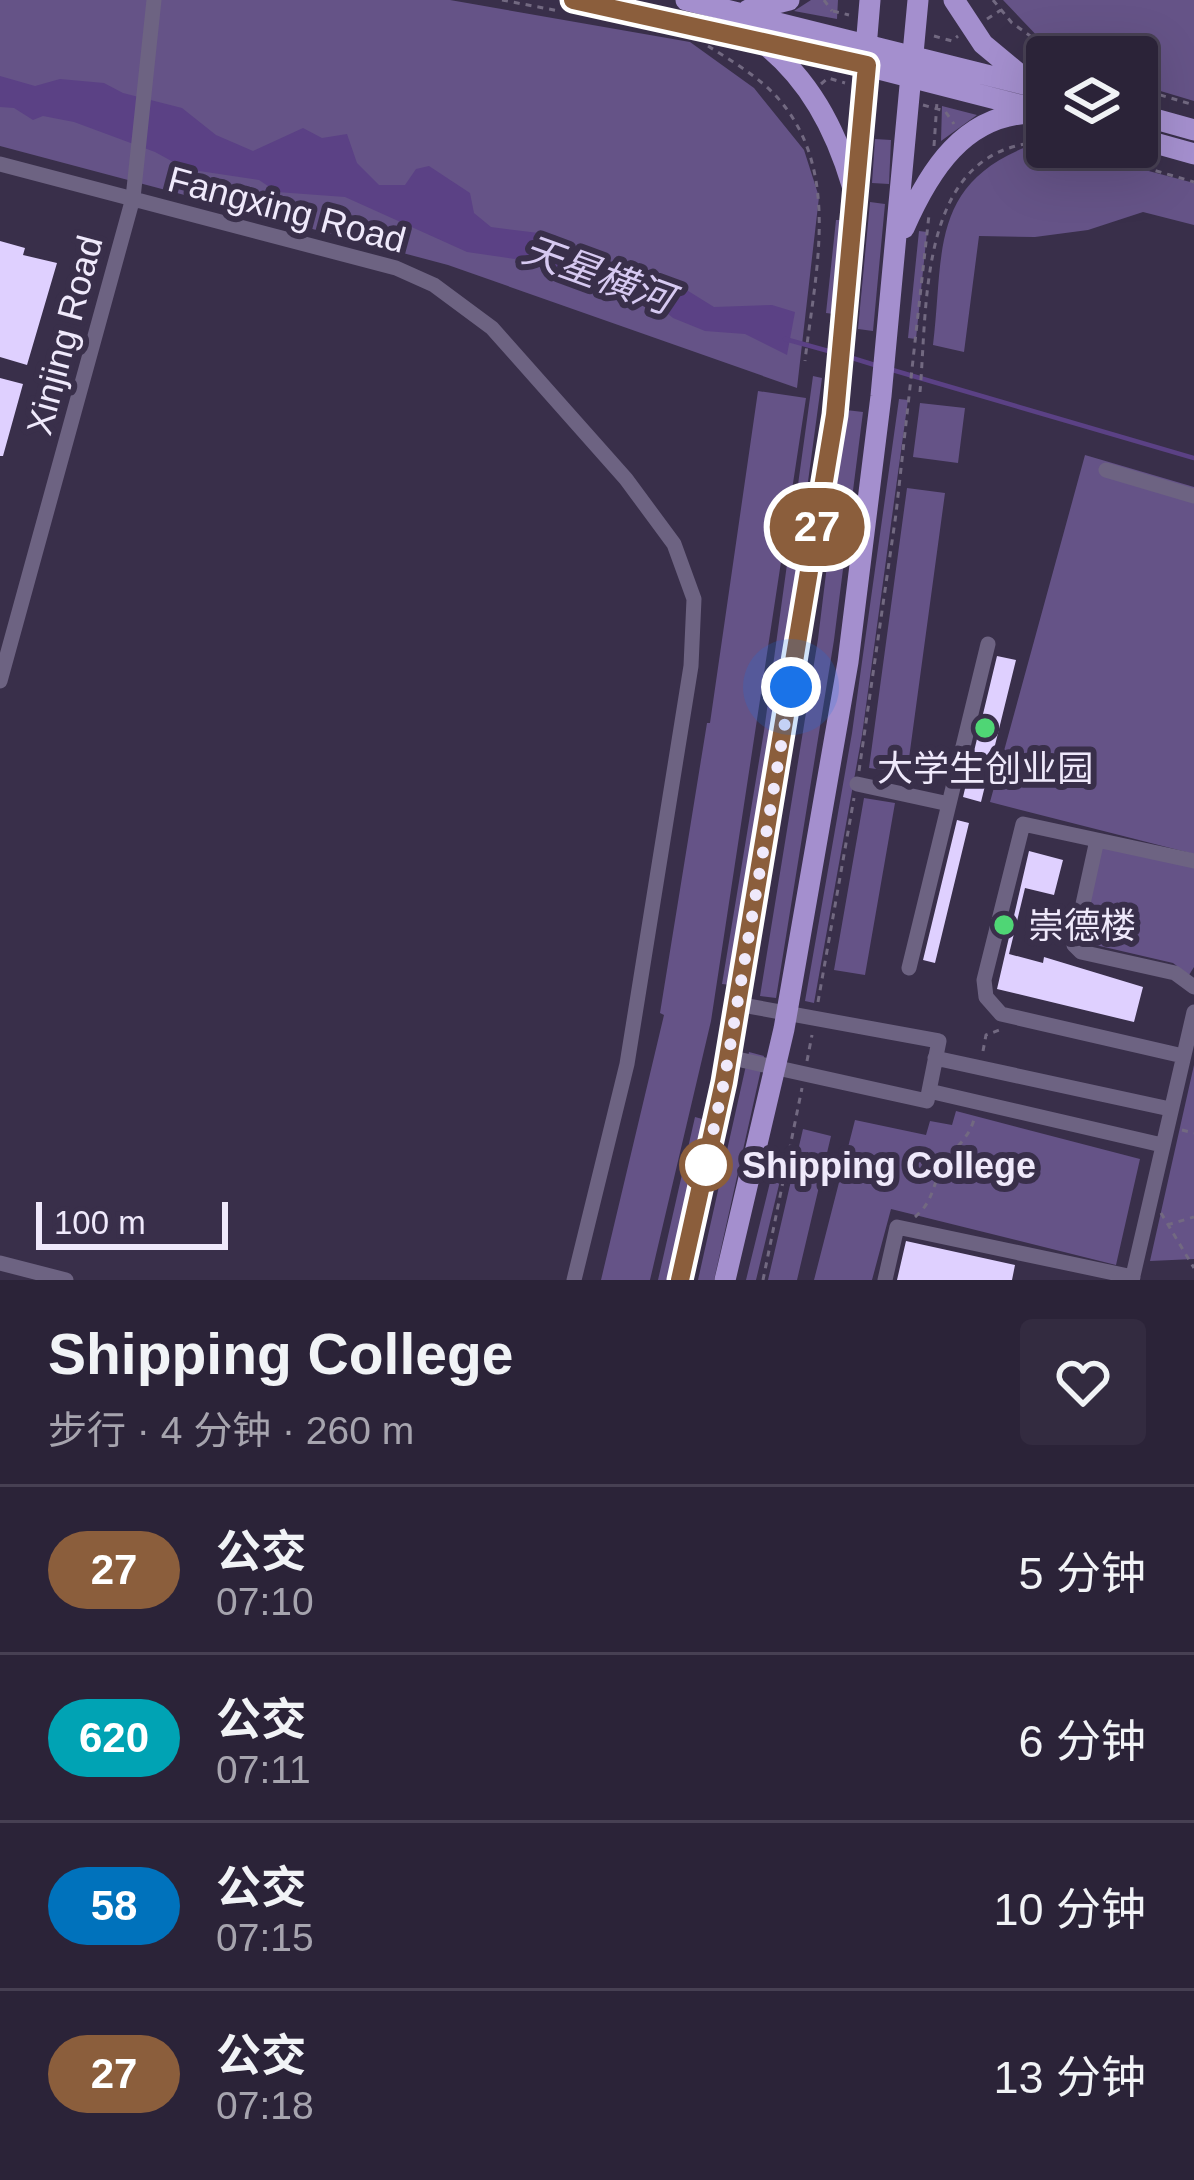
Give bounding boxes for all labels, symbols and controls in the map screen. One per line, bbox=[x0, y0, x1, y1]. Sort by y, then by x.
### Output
map controls bbox=[1026, 36, 1158, 168]
button: layers bbox=[1026, 36, 1158, 168]
street label: Fangxing Road bbox=[164, 158, 410, 261]
water label: 天星横河 bbox=[517, 228, 685, 324]
street label: Xinjing Road bbox=[18, 231, 111, 439]
line badge: 27 bbox=[763, 488, 871, 566]
text: 27 bbox=[794, 503, 840, 550]
your location bbox=[761, 657, 821, 717]
marker: 大学生创业园 bbox=[972, 715, 998, 741]
place label: 大学生创业园 bbox=[877, 748, 1093, 789]
place label: 崇德楼 bbox=[1028, 905, 1136, 946]
marker: 崇德楼 bbox=[991, 912, 1017, 938]
marker: Shipping College bbox=[681, 1140, 731, 1190]
place label: Shipping College bbox=[742, 1145, 1036, 1186]
scale bar bbox=[36, 1196, 228, 1249]
text: 100 m bbox=[54, 1204, 146, 1241]
button: heart bbox=[1020, 1319, 1146, 1445]
text: Shipping College bbox=[48, 1322, 514, 1386]
text: 步行 · 4 分钟 · 260 m bbox=[48, 1409, 414, 1452]
text: 公交 bbox=[216, 1526, 306, 1577]
text: 27 bbox=[91, 1546, 137, 1593]
text: 5 分钟 bbox=[1018, 1548, 1146, 1599]
text: 07:10 bbox=[216, 1580, 314, 1623]
text: 公交 bbox=[216, 1694, 306, 1745]
text: 620 bbox=[79, 1714, 149, 1761]
text: 6 分钟 bbox=[1018, 1716, 1146, 1767]
text: 07:11 bbox=[216, 1748, 311, 1791]
text: 公交 bbox=[216, 1862, 306, 1913]
text: 58 bbox=[91, 1882, 137, 1929]
text: 10 分钟 bbox=[993, 1884, 1146, 1935]
text: 07:15 bbox=[216, 1916, 314, 1959]
text: 公交 bbox=[216, 2030, 306, 2081]
text: 27 bbox=[91, 2050, 137, 2097]
text: 13 分钟 bbox=[993, 2052, 1146, 2103]
text: 07:18 bbox=[216, 2084, 314, 2127]

